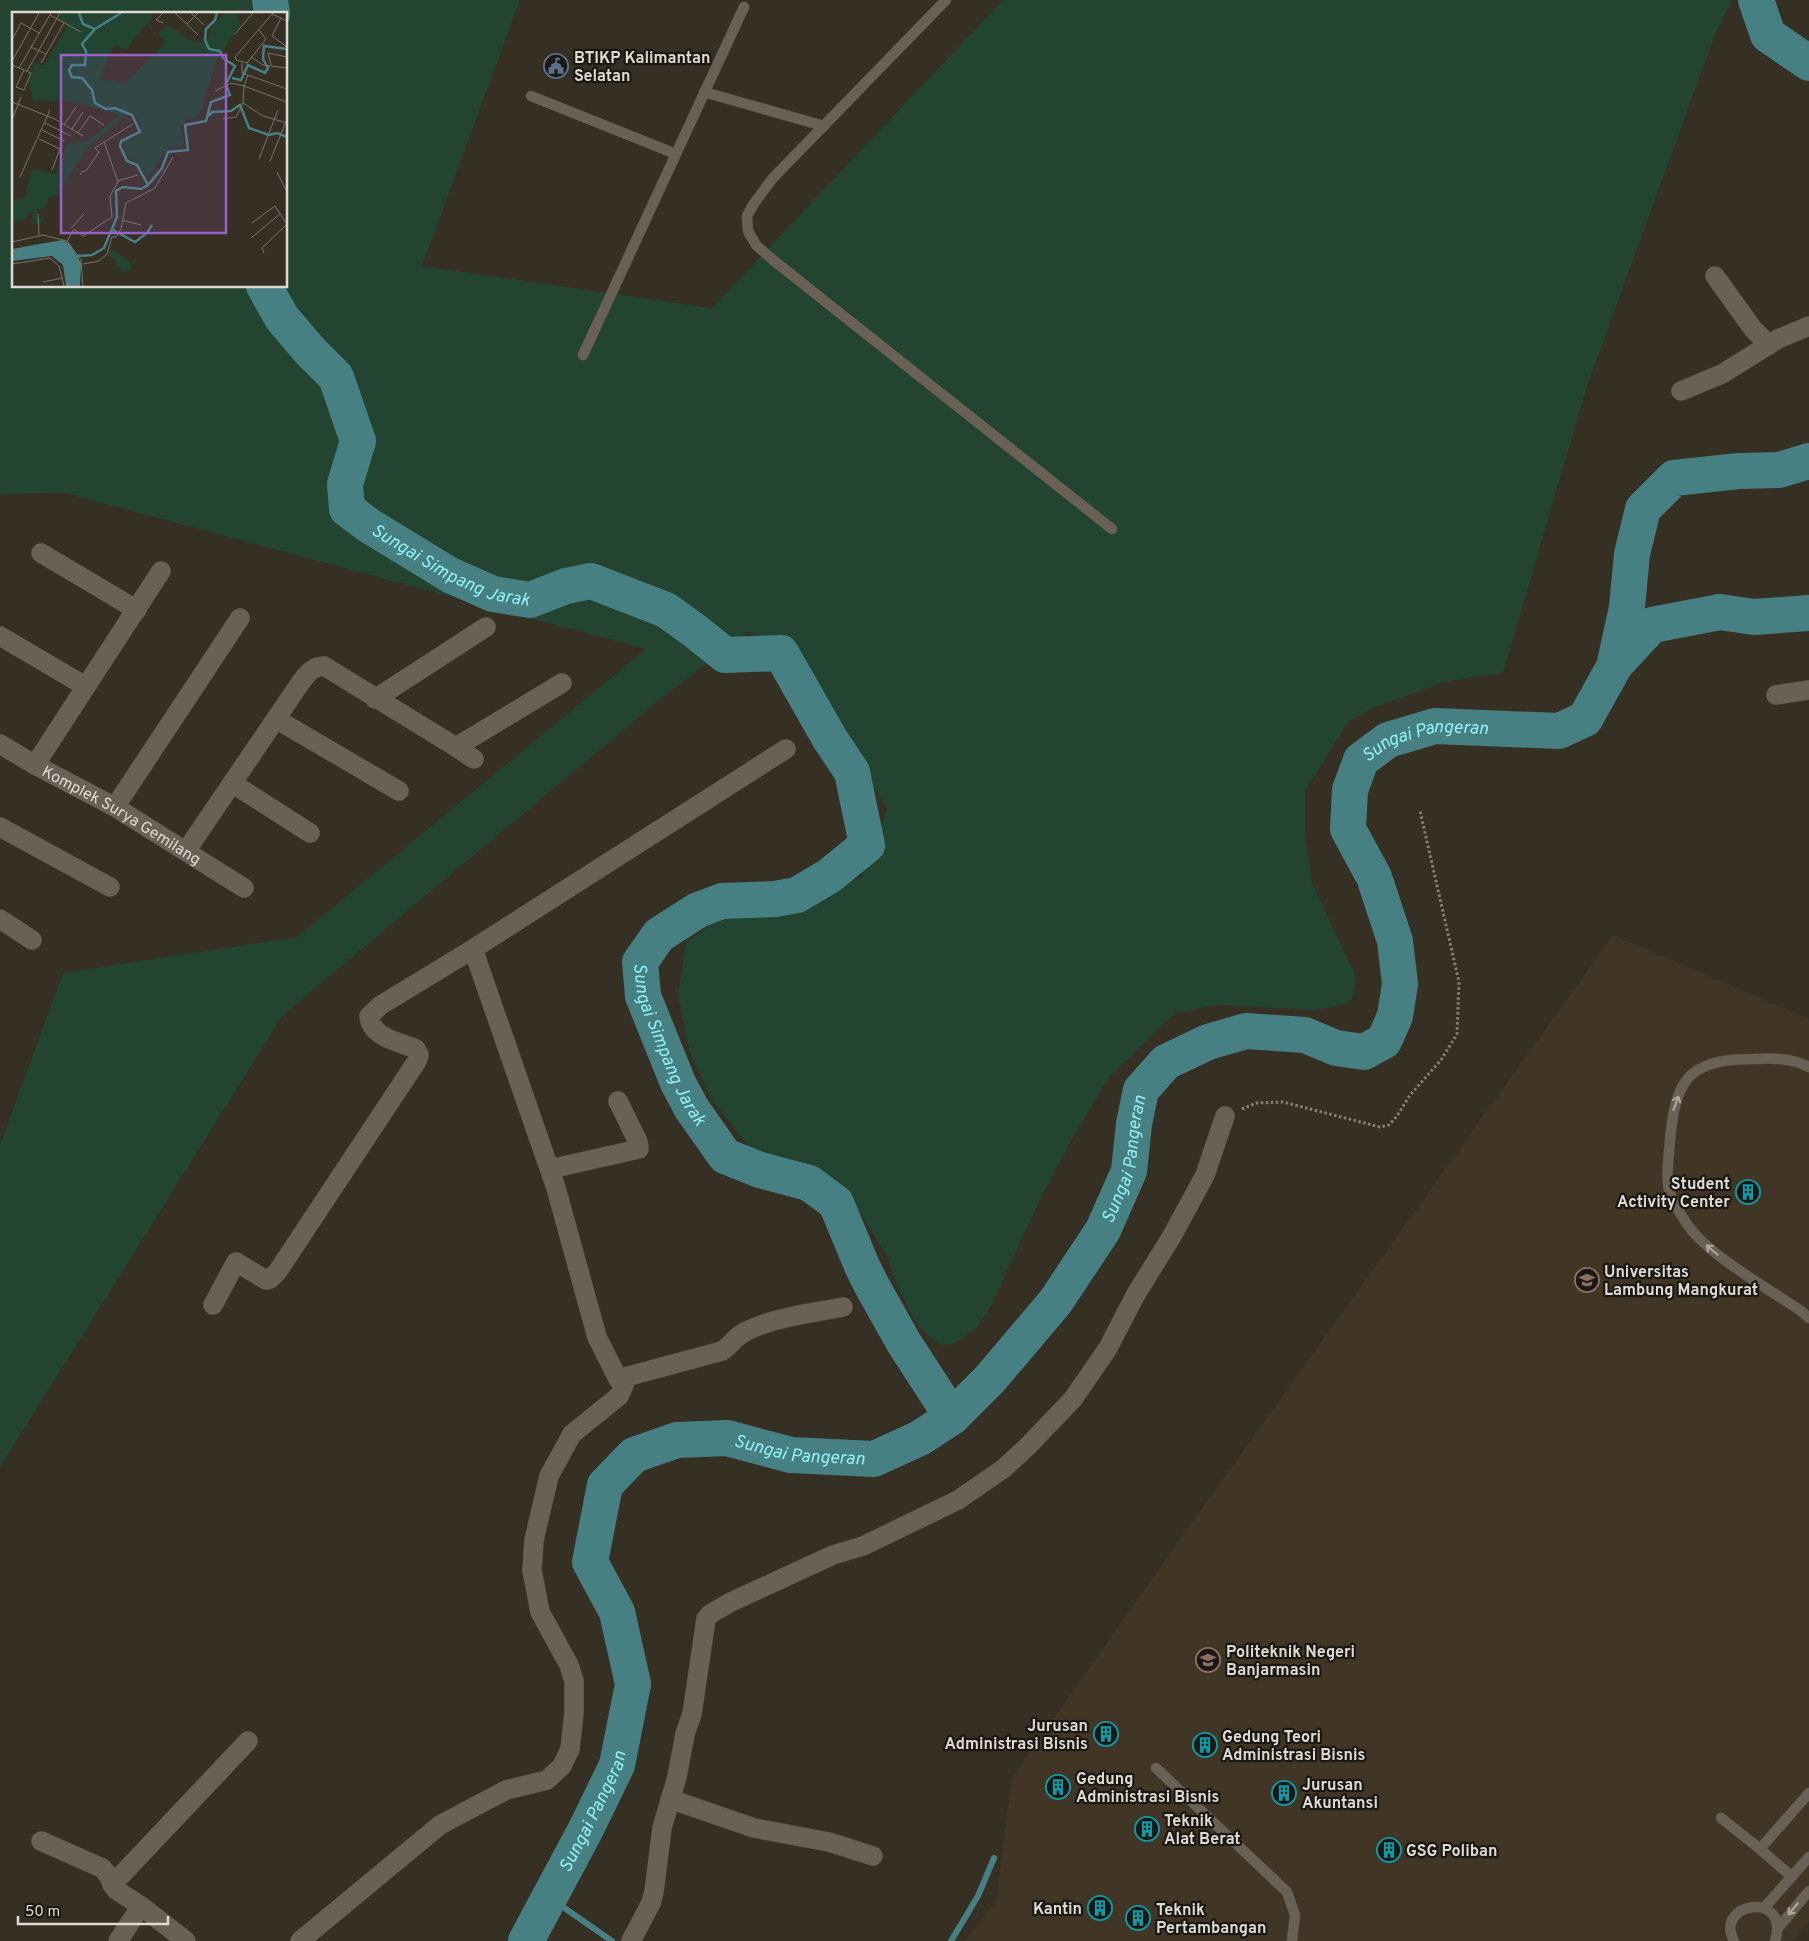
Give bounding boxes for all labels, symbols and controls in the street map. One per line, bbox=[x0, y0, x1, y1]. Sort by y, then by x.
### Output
inset map bbox=[12, 12, 288, 288]
place label: BTIKP Kalimantan Selatan bbox=[574, 49, 711, 87]
public building icon: BTIKP Kalimantan Selatan bbox=[543, 53, 569, 79]
water label: Sungai Simpang Jarak bbox=[367, 520, 532, 613]
water label: Sungai Pangeran bbox=[1358, 716, 1489, 768]
street label: Komplek Surya Gemilang bbox=[38, 762, 204, 870]
water label: Sungai Simpang Jarak bbox=[627, 962, 711, 1132]
water label: Sungai Pangeran bbox=[1097, 1093, 1153, 1227]
one-way arrow bbox=[1672, 1096, 1681, 1111]
place label: Student Activity Center bbox=[1617, 1175, 1730, 1213]
building icon: Student Activity Center bbox=[1735, 1179, 1761, 1205]
one-way arrow bbox=[1706, 1244, 1719, 1255]
place label: Universitas Lambung Mangkurat bbox=[1604, 1263, 1758, 1301]
school or university icon: Universitas Lambung Mangkurat bbox=[1574, 1267, 1600, 1293]
water label: Sungai Pangeran bbox=[731, 1430, 865, 1472]
place label: Politeknik Negeri Banjarmasin bbox=[1226, 1643, 1355, 1681]
school or university icon: Politeknik Negeri Banjarmasin bbox=[1195, 1647, 1221, 1673]
place label: Jurusan Administrasi Bisnis bbox=[945, 1717, 1088, 1755]
building icon: Jurusan Administrasi Bisnis bbox=[1093, 1721, 1119, 1747]
place label: Gedung Teori Administrasi Bisnis bbox=[1222, 1728, 1366, 1766]
building icon: Gedung Teori Administrasi Bisnis bbox=[1192, 1732, 1218, 1758]
water label: Sungai Pangeran bbox=[555, 1749, 632, 1877]
place label: Gedung Administrasi Bisnis bbox=[1076, 1770, 1220, 1808]
building icon: Gedung Administrasi Bisnis bbox=[1045, 1774, 1071, 1800]
place label: Jurusan Akuntansi bbox=[1302, 1776, 1378, 1814]
building icon: Jurusan Akuntansi bbox=[1271, 1780, 1297, 1806]
place label: Teknik Alat Berat bbox=[1164, 1812, 1241, 1850]
building icon: Teknik Alat Berat bbox=[1134, 1816, 1160, 1842]
building icon: GSG Poliban bbox=[1376, 1837, 1402, 1863]
place label: GSG Poliban bbox=[1406, 1842, 1498, 1862]
scale bar bbox=[18, 1894, 168, 1926]
building icon: Kantin bbox=[1087, 1895, 1113, 1921]
place label: Kantin bbox=[1033, 1900, 1082, 1920]
place label: Teknik Pertambangan bbox=[1156, 1901, 1267, 1939]
text: 50 m bbox=[25, 1903, 60, 1922]
one-way arrow bbox=[1788, 1903, 1799, 1916]
building icon: Teknik Pertambangan bbox=[1125, 1905, 1151, 1931]

